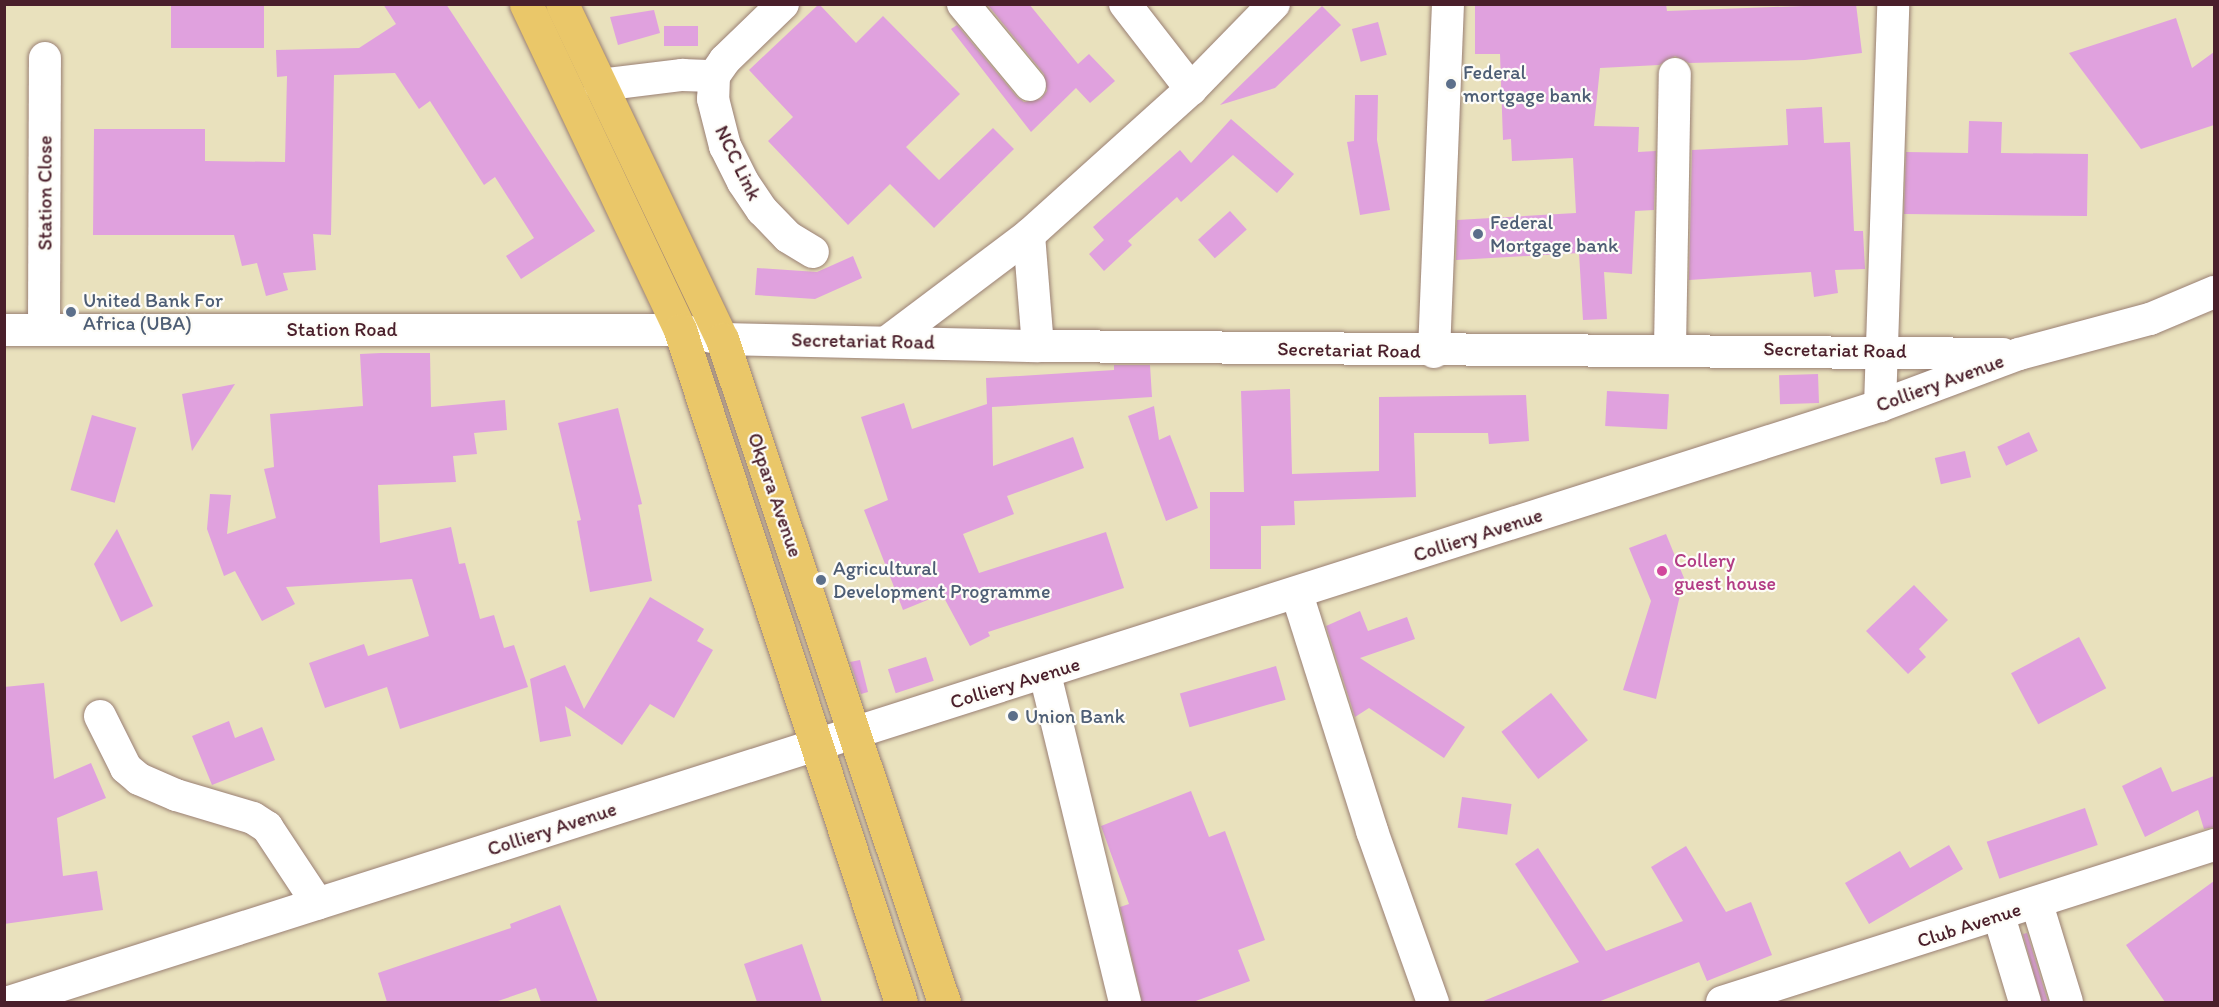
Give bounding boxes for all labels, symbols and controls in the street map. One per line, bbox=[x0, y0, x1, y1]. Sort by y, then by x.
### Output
place label: Federal mortgage bank bbox=[1463, 60, 1591, 107]
marker: Federal mortgage bank bbox=[1444, 77, 1458, 91]
street label: NCC Link bbox=[710, 122, 766, 204]
street label: Station Close bbox=[33, 136, 57, 250]
place label: Federal Mortgage bank bbox=[1490, 210, 1618, 257]
marker: Federal Mortgage bank bbox=[1471, 227, 1485, 241]
place label: United Bank For Africa (UBA) bbox=[83, 288, 222, 335]
marker: United Bank For Africa (UBA) bbox=[64, 305, 78, 319]
street label: Station Road bbox=[287, 317, 397, 341]
street label: Secretariat Road bbox=[791, 328, 935, 354]
street label: Secretariat Road bbox=[1277, 337, 1421, 363]
street label: Secretariat Road bbox=[1763, 337, 1907, 363]
street label: Colliery Avenue bbox=[1873, 349, 2007, 417]
street label: Okpara Avenue bbox=[743, 430, 807, 560]
street label: Colliery Avenue bbox=[1411, 503, 1545, 567]
place label: Collery guest house bbox=[1674, 548, 1776, 595]
place label: Agricultural Development Programme bbox=[833, 556, 1050, 603]
marker: Collery guest house bbox=[1655, 564, 1669, 578]
marker: Agricultural Development Programme bbox=[814, 573, 828, 587]
street label: Colliery Avenue bbox=[948, 652, 1082, 714]
place label: Union Bank bbox=[1025, 704, 1125, 728]
marker: Union Bank bbox=[1006, 709, 1020, 723]
street label: Colliery Avenue bbox=[485, 797, 619, 861]
street label: Club Avenue bbox=[1914, 897, 2024, 953]

